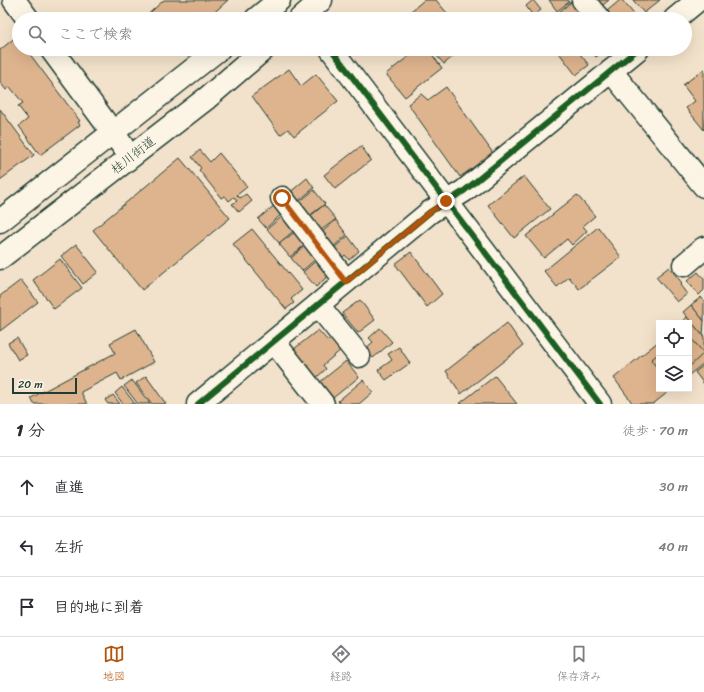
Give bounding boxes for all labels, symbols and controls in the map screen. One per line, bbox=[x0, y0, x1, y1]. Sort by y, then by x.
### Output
search box bbox=[12, 12, 692, 56]
text: ここで検索 bbox=[58, 21, 133, 47]
icon: search bbox=[26, 23, 48, 45]
street label: 桂川街道 bbox=[105, 130, 161, 180]
route start bbox=[273, 189, 291, 207]
route end bbox=[437, 192, 455, 210]
map controls bbox=[656, 320, 692, 392]
button: locate bbox=[656, 320, 692, 356]
button: layers bbox=[656, 356, 692, 392]
text: 20 m bbox=[18, 375, 43, 394]
scale bar bbox=[12, 376, 77, 395]
text: 1 分 bbox=[16, 415, 45, 445]
text: 徒歩 · 70 m bbox=[623, 419, 688, 442]
text: 直進 bbox=[54, 474, 84, 500]
text: 30 m bbox=[659, 475, 688, 498]
icon: ahead bbox=[16, 476, 38, 498]
text: 左折 bbox=[54, 534, 84, 560]
text: 40 m bbox=[658, 535, 688, 558]
icon: left bbox=[16, 536, 38, 558]
text: 目的地に到着 bbox=[54, 594, 144, 620]
icon: arrive bbox=[16, 596, 38, 618]
tab: 地図 bbox=[103, 643, 125, 686]
tab: 経路 bbox=[330, 643, 352, 686]
tab: 保存済み bbox=[557, 643, 601, 686]

